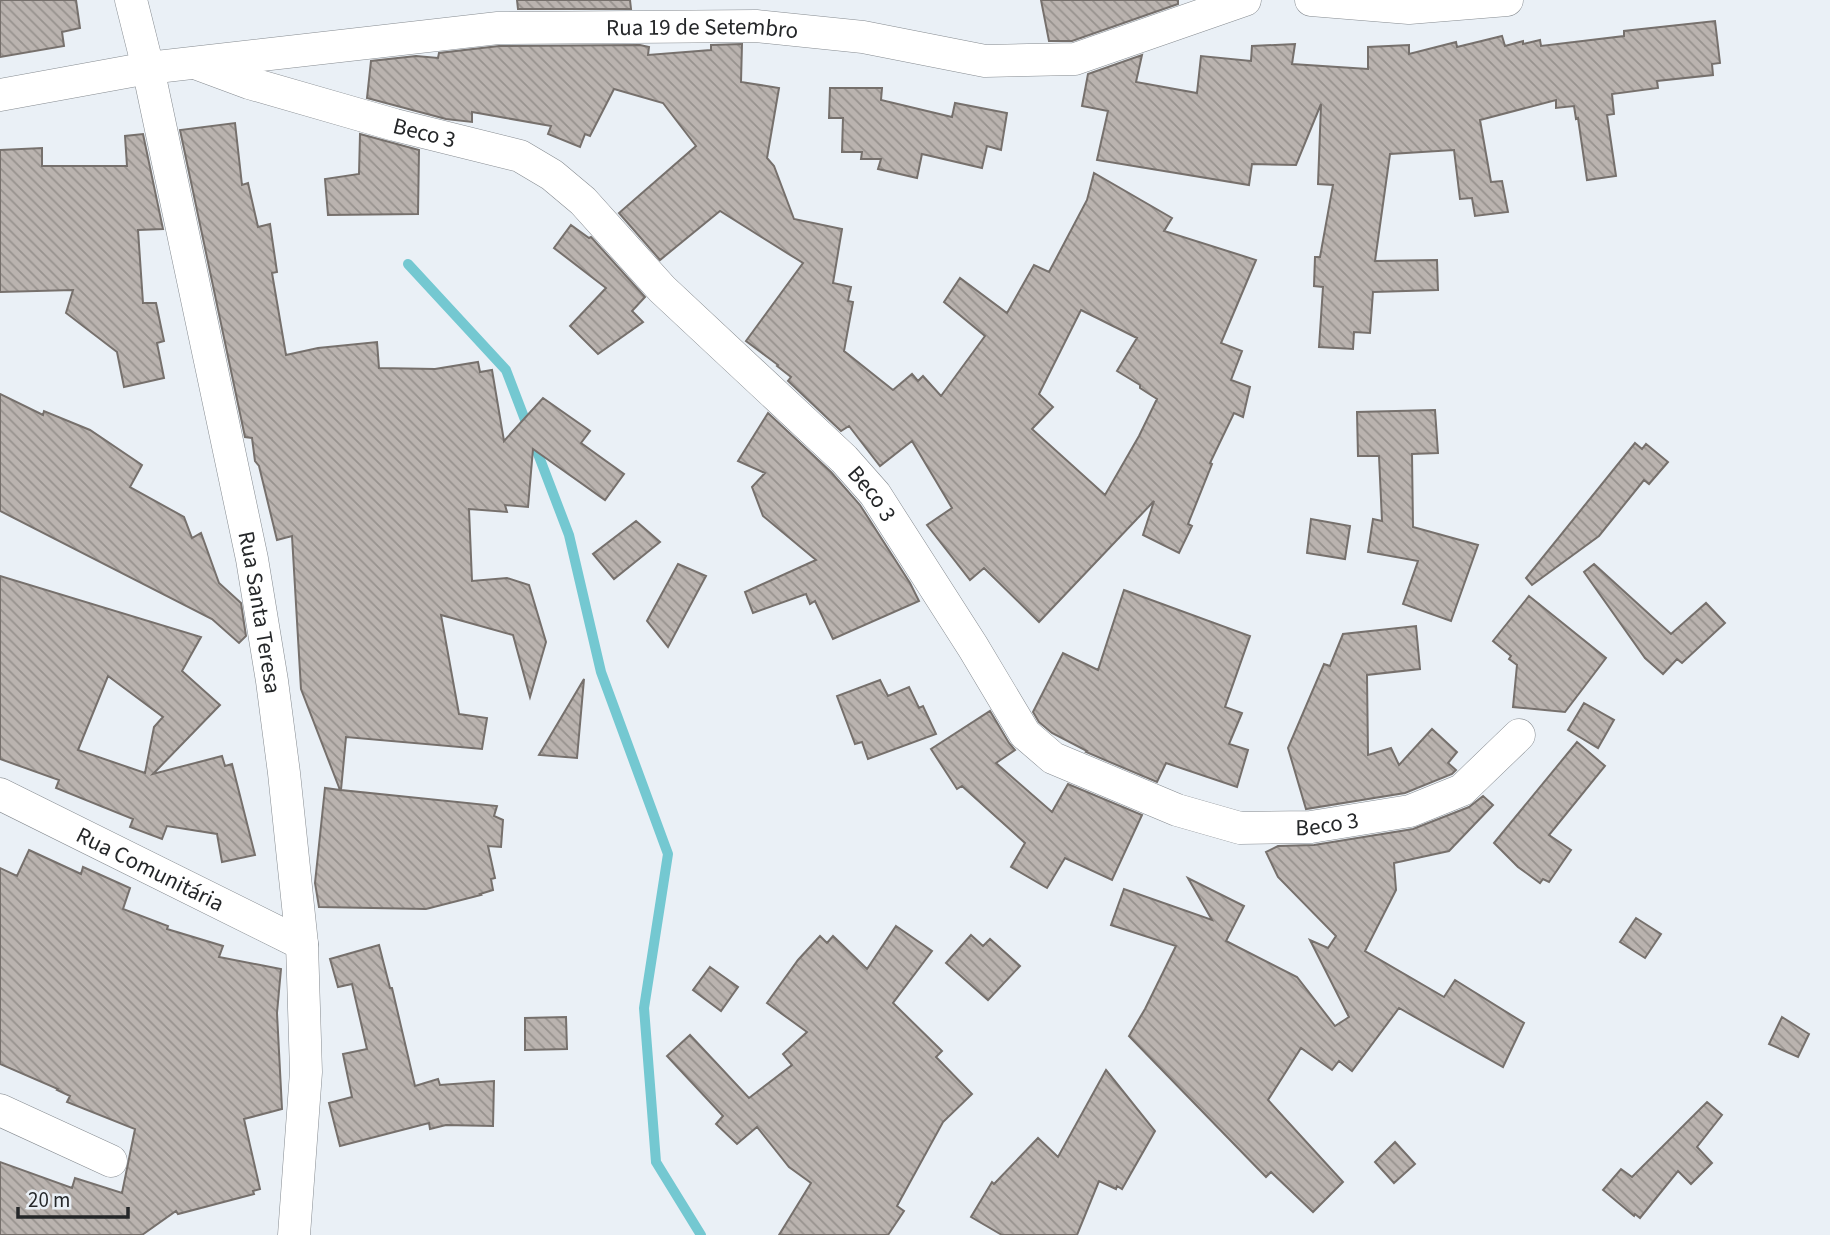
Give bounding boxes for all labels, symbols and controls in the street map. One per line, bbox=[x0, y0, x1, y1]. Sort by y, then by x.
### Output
street label: Rua 19 de Setembro bbox=[606, 9, 800, 47]
street label: Beco 3 bbox=[390, 109, 459, 156]
street label: Beco 3 bbox=[840, 458, 905, 528]
street label: Rua Santa Teresa bbox=[230, 528, 289, 696]
street label: Beco 3 bbox=[1295, 804, 1361, 844]
street label: Rua Comunitária bbox=[71, 818, 230, 920]
scale bar bbox=[18, 1176, 128, 1220]
text: 20 m bbox=[28, 1185, 70, 1215]

